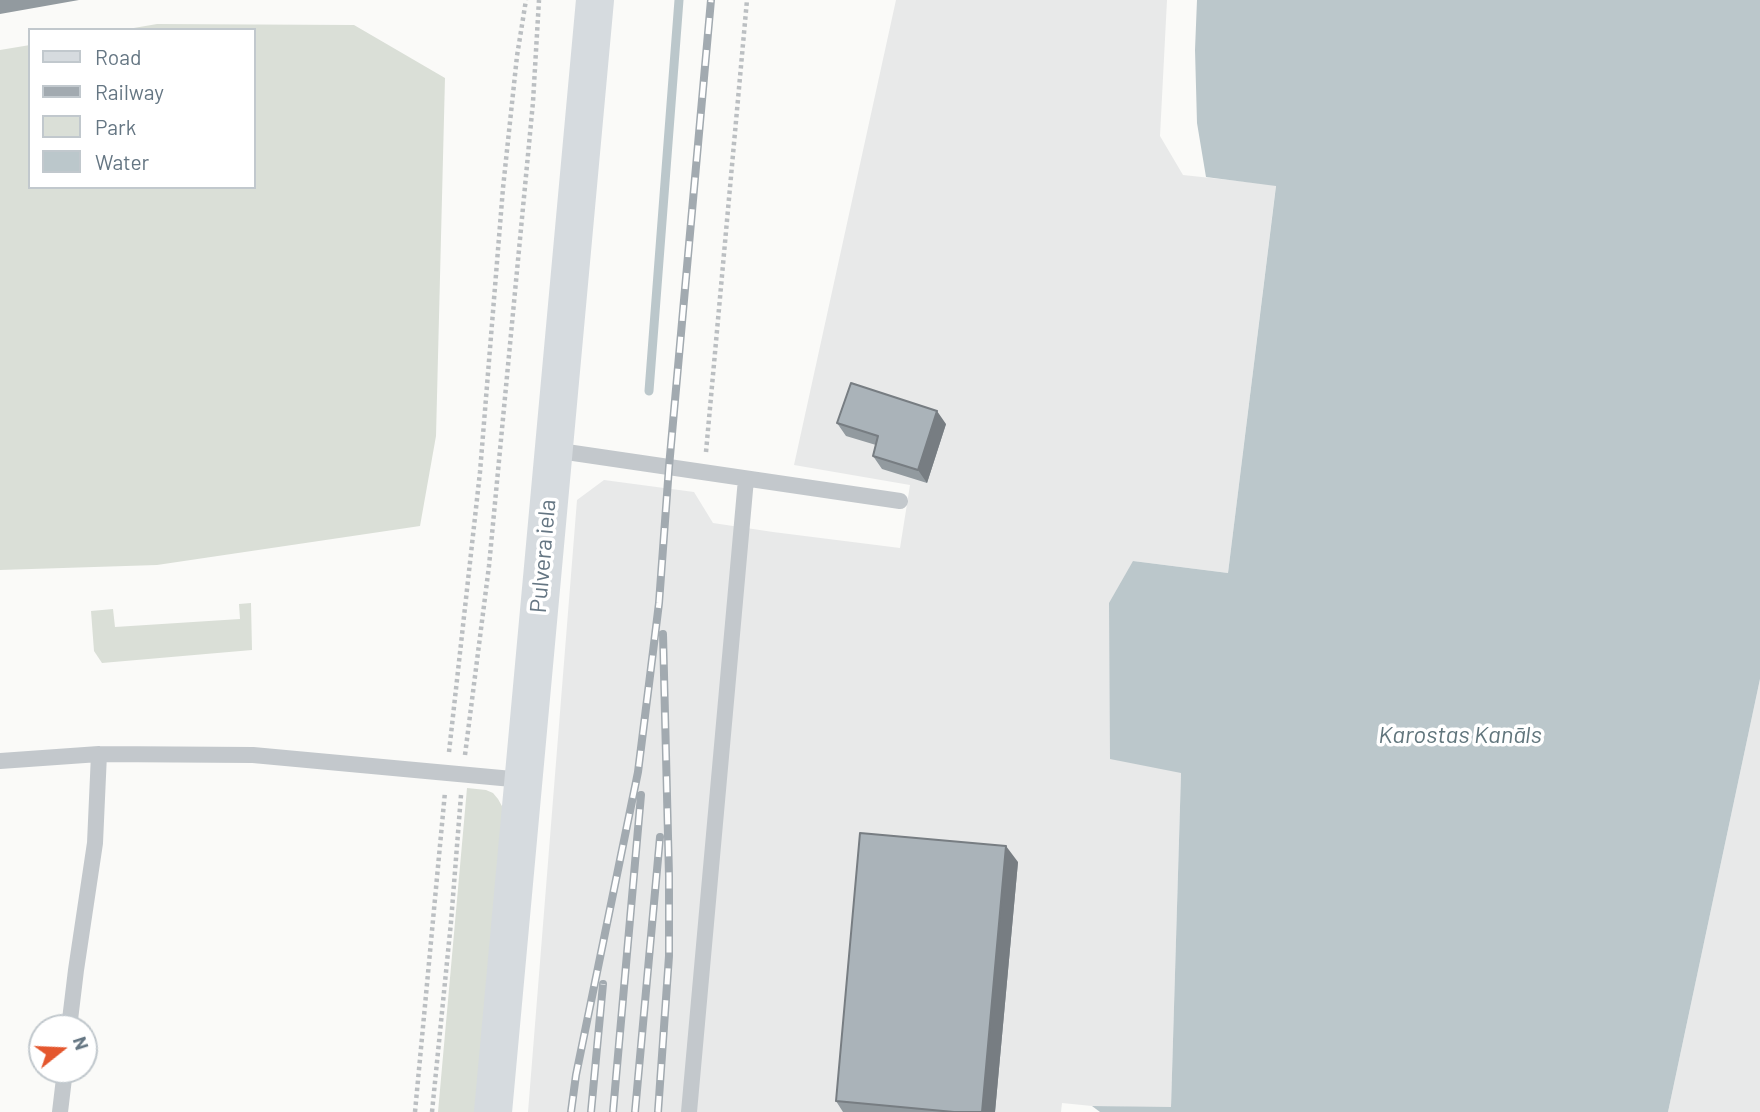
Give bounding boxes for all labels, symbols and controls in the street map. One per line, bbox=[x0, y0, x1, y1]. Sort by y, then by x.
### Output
legend bbox=[28, 28, 256, 189]
text: Road bbox=[95, 44, 141, 69]
text: Railway bbox=[95, 79, 164, 104]
text: Park bbox=[95, 114, 136, 139]
text: Water bbox=[95, 149, 149, 174]
street label: Pulvera iela bbox=[524, 498, 562, 614]
water label: Karostas Kanāls bbox=[1378, 721, 1542, 749]
north arrow bbox=[28, 1014, 98, 1084]
text: N bbox=[69, 1033, 94, 1053]

